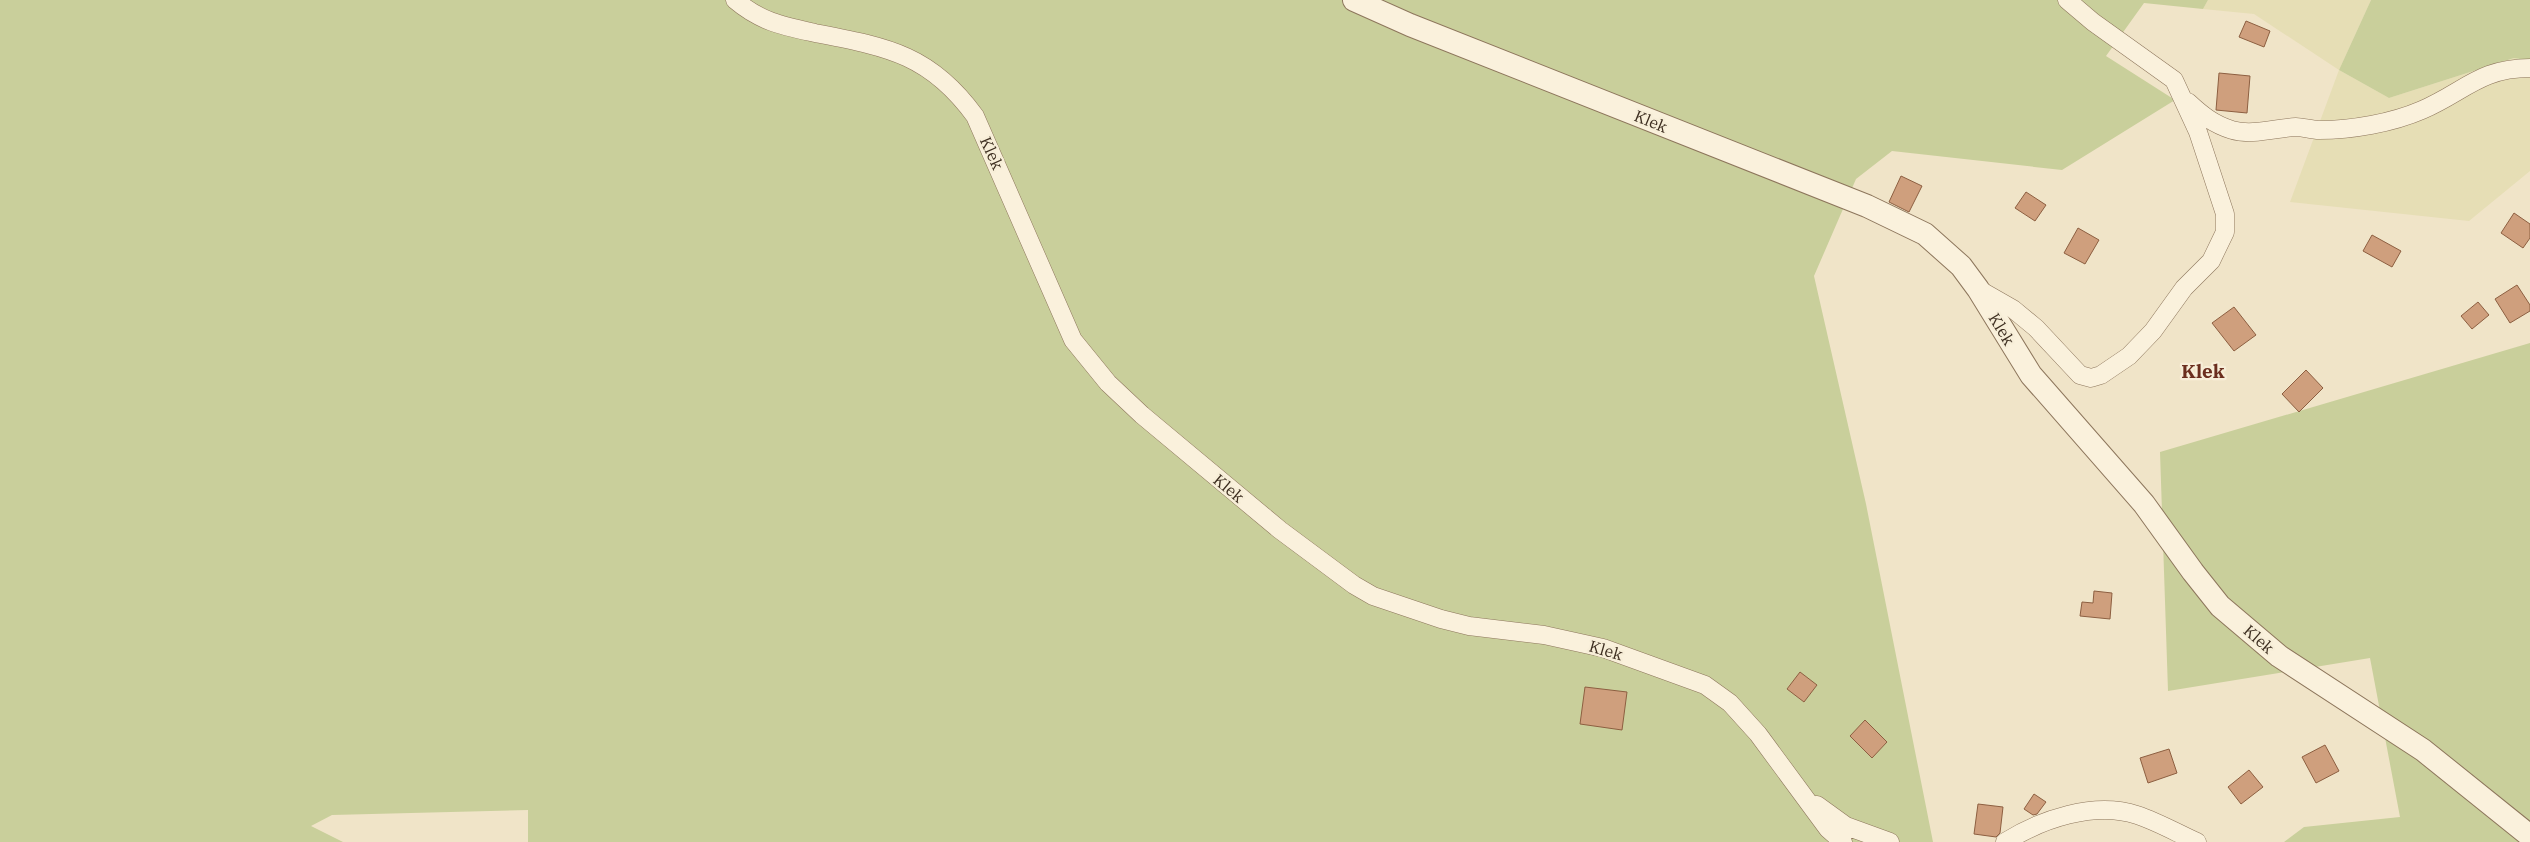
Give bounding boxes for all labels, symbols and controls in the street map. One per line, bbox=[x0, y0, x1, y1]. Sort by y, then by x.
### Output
street label: Klek bbox=[1631, 105, 1671, 137]
street label: Klek bbox=[976, 133, 1008, 173]
street label: Klek bbox=[1985, 309, 2020, 349]
district label: Klek bbox=[2181, 359, 2225, 383]
street label: Klek bbox=[1210, 469, 1249, 507]
street label: Klek bbox=[2240, 620, 2279, 658]
street label: Klek bbox=[1587, 636, 1626, 664]

